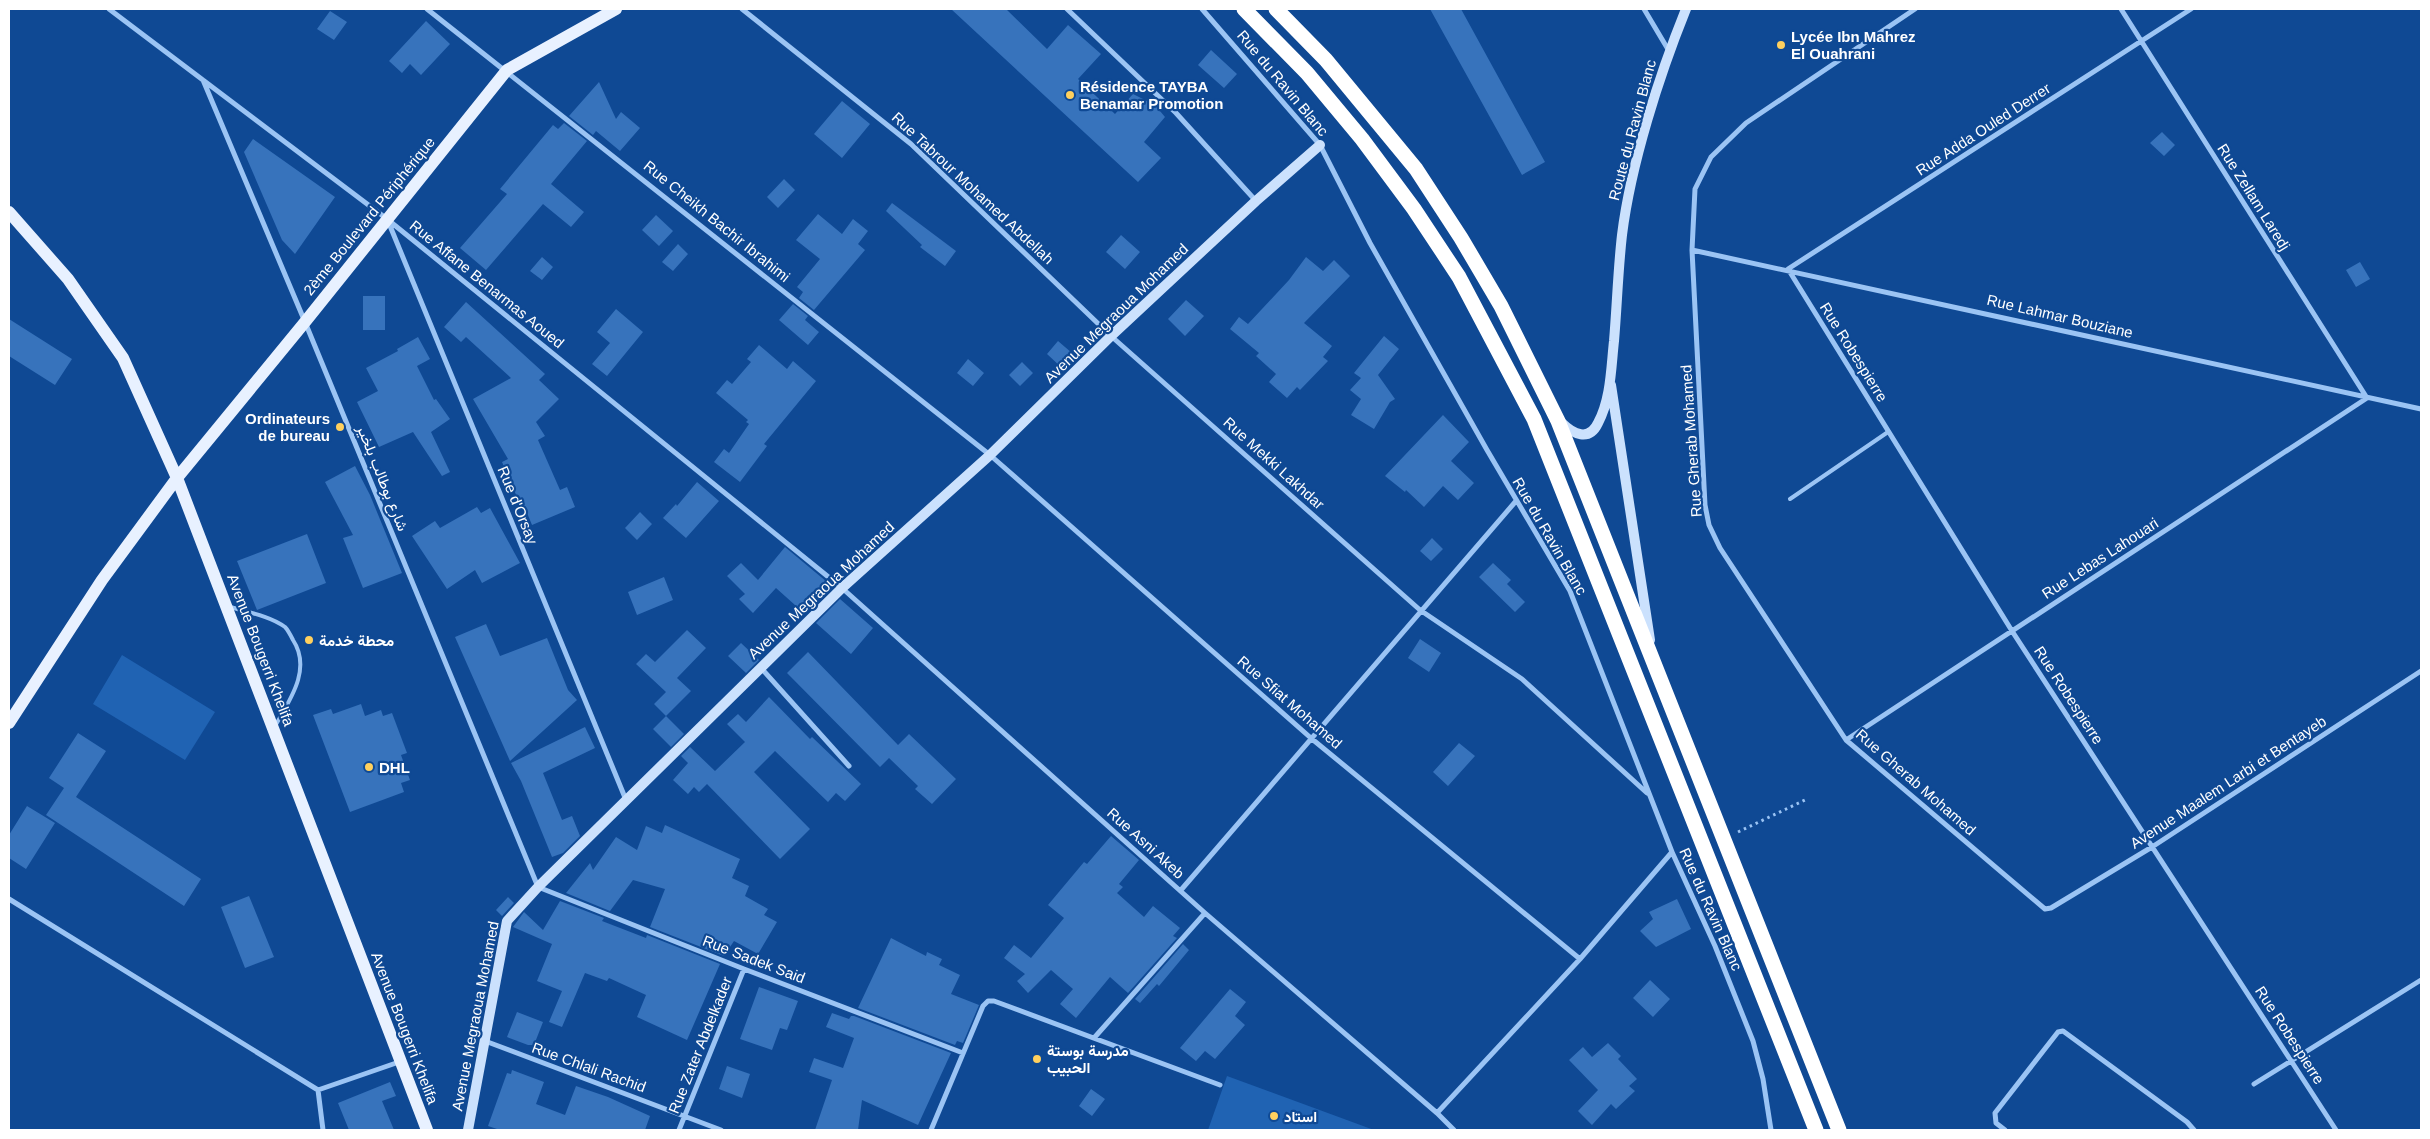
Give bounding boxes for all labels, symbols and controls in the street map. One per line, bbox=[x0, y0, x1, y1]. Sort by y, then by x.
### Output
street label: Rue du Ravin Blanc bbox=[1234, 27, 1332, 140]
place label: Lycée Ibn Mahrez El Ouahrani bbox=[1791, 28, 1915, 62]
marker: Lycée Ibn Mahrez El Ouahrani bbox=[1775, 39, 1787, 51]
street label: Route du Ravin Blanc bbox=[1605, 57, 1659, 202]
place label: Résidence TAYBA Benamar Promotion bbox=[1080, 78, 1223, 112]
street label: Rue Adda Ouled Derrer bbox=[1913, 79, 2053, 179]
marker: Résidence TAYBA Benamar Promotion bbox=[1064, 89, 1076, 101]
street label: Rue Tabrour Mohamed Abdellah bbox=[889, 109, 1057, 267]
street label: 2ème Boulevard Périphérique bbox=[300, 134, 438, 298]
street label: Rue Zellam Laredj bbox=[2214, 141, 2294, 253]
street label: Rue Cheikh Bachir Ibrahimi bbox=[641, 157, 793, 285]
street label: Rue Affane Benarmas Aoued bbox=[407, 217, 567, 351]
street label: Avenue Megraoua Mohamed bbox=[1041, 240, 1191, 386]
street label: Rue Lahmar Bouziane bbox=[1985, 291, 2135, 341]
street label: Rue Robespierre bbox=[1817, 299, 1891, 405]
street label: Rue Gherab Mohamed bbox=[1677, 364, 1705, 518]
place label: Ordinateurs de bureau bbox=[245, 410, 330, 444]
street label: Rue Mekki Lakhdar bbox=[1220, 413, 1328, 513]
marker: Ordinateurs de bureau bbox=[334, 421, 346, 433]
street label: شارع بوطالب بلخير bbox=[351, 422, 412, 535]
street label: Rue d'Orsay bbox=[495, 463, 542, 547]
street label: Rue du Ravin Blanc bbox=[1509, 474, 1591, 598]
street label: Rue Lebas Lahouari bbox=[2039, 514, 2161, 602]
street label: Avenue Megraoua Mohamed bbox=[745, 518, 897, 662]
street label: Avenue Bougerri Khelifa bbox=[224, 572, 298, 729]
place label: محطة خدمة bbox=[319, 632, 394, 649]
marker: محطة خدمة bbox=[303, 634, 315, 646]
street label: Rue Robespierre bbox=[2031, 643, 2107, 747]
street label: Rue Sfiat Mohamed bbox=[1234, 652, 1346, 752]
street label: Avenue Maalem Larbi et Bentayeb bbox=[2127, 712, 2329, 852]
street label: Rue Gherab Mohamed bbox=[1853, 726, 1979, 838]
place label: DHL bbox=[379, 759, 410, 776]
marker: DHL bbox=[363, 761, 375, 773]
street label: Rue Asni Akeb bbox=[1104, 804, 1188, 882]
street label: Rue du Ravin Blanc bbox=[1676, 845, 1746, 973]
street label: Avenue Megraoua Mohamed bbox=[448, 920, 502, 1112]
street label: Rue Sadek Said bbox=[700, 932, 808, 986]
street label: Avenue Bougerri Khelifa bbox=[368, 950, 442, 1107]
street label: Rue Zater Abdelkader bbox=[665, 974, 735, 1116]
street label: Rue Robespierre bbox=[2252, 983, 2328, 1087]
street label: Rue Chlali Rachid bbox=[530, 1038, 648, 1096]
place label: مدرسة بوستة الحبيب bbox=[1047, 1042, 1129, 1077]
marker: مدرسة بوستة الحبيب bbox=[1031, 1053, 1043, 1065]
place label: استاد bbox=[1284, 1108, 1317, 1125]
marker: استاد bbox=[1268, 1110, 1280, 1122]

